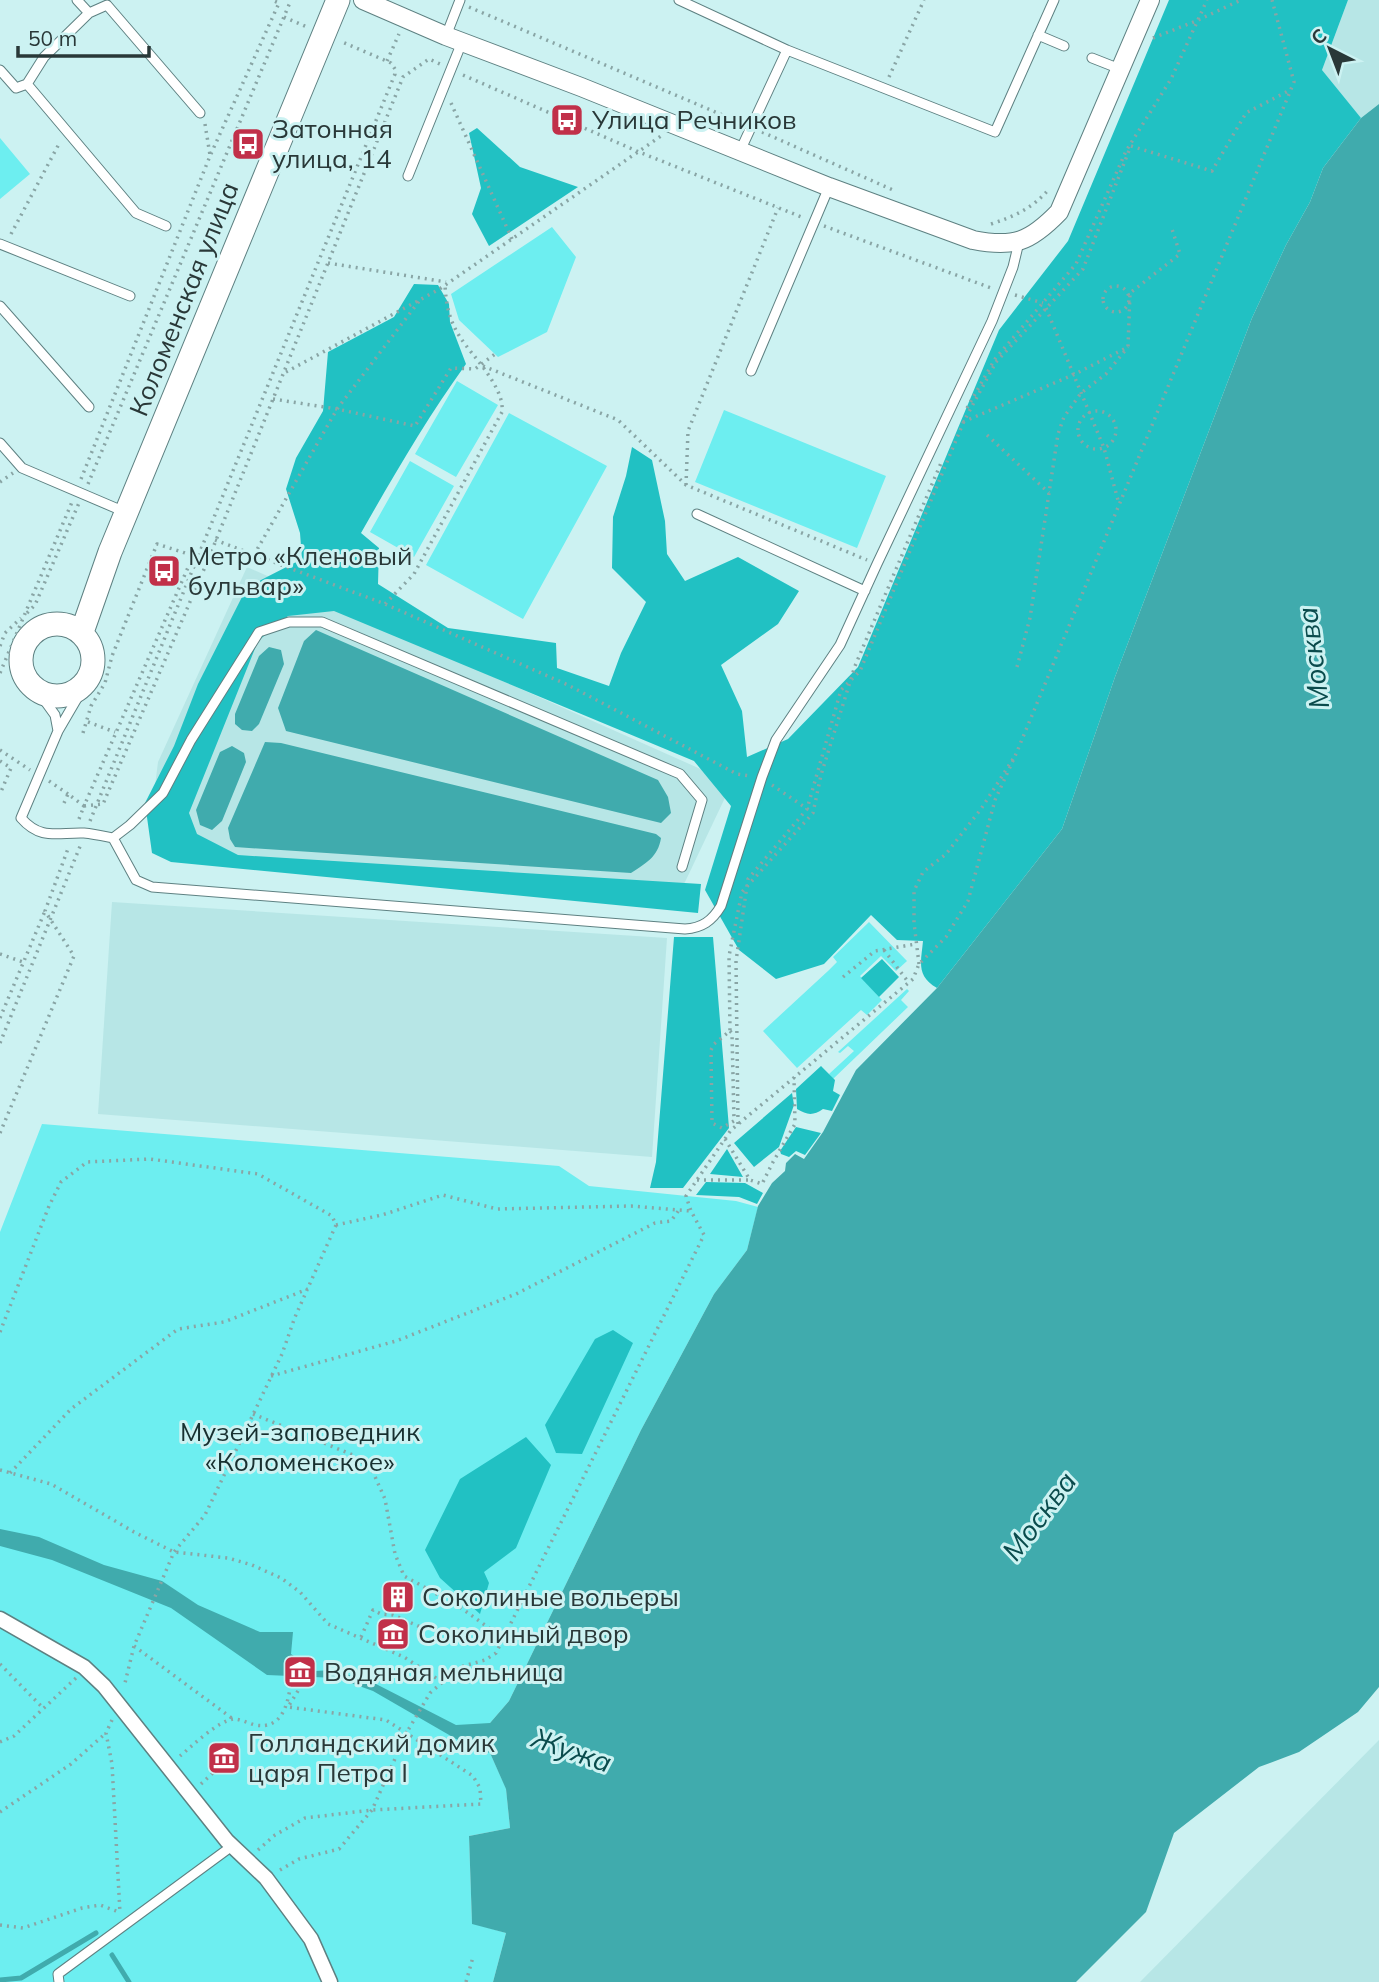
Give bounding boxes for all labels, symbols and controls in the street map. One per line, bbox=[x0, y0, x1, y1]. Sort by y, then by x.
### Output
scale bar bbox=[18, 14, 149, 58]
north arrow bbox=[1295, 14, 1365, 84]
text: С bbox=[1306, 23, 1331, 50]
text: 50 m bbox=[28, 25, 77, 51]
bus stop icon: Улица Речников bbox=[548, 101, 586, 139]
place label: Улица Речников bbox=[591, 103, 797, 136]
place label: Затонная улица, 14 bbox=[272, 112, 393, 175]
bus stop icon: Затонная улица, 14 bbox=[229, 125, 267, 163]
street label: Коломенская улица bbox=[122, 177, 246, 421]
place label: Метро «Кленовый бульвар» bbox=[188, 539, 413, 602]
bus stop icon: Метро «Кленовый бульвар» bbox=[145, 552, 183, 590]
water label: Москва bbox=[1289, 605, 1336, 711]
park label: Музей-заповедник «Коломенское» bbox=[180, 1415, 420, 1478]
water label: Москва bbox=[994, 1464, 1083, 1567]
building icon: Соколиные вольеры bbox=[379, 1578, 417, 1616]
place label: Соколиные вольеры bbox=[422, 1580, 679, 1613]
museum icon: Соколиный двор bbox=[374, 1615, 412, 1653]
place label: Соколиный двор bbox=[418, 1617, 629, 1650]
museum icon: Водяная мельница bbox=[281, 1653, 319, 1691]
place label: Водяная мельница bbox=[324, 1655, 564, 1688]
water label: Жужа bbox=[527, 1719, 617, 1779]
place label: Голландский домик царя Петра I bbox=[248, 1726, 495, 1789]
museum icon: Голландский домик царя Петра I bbox=[205, 1739, 243, 1777]

